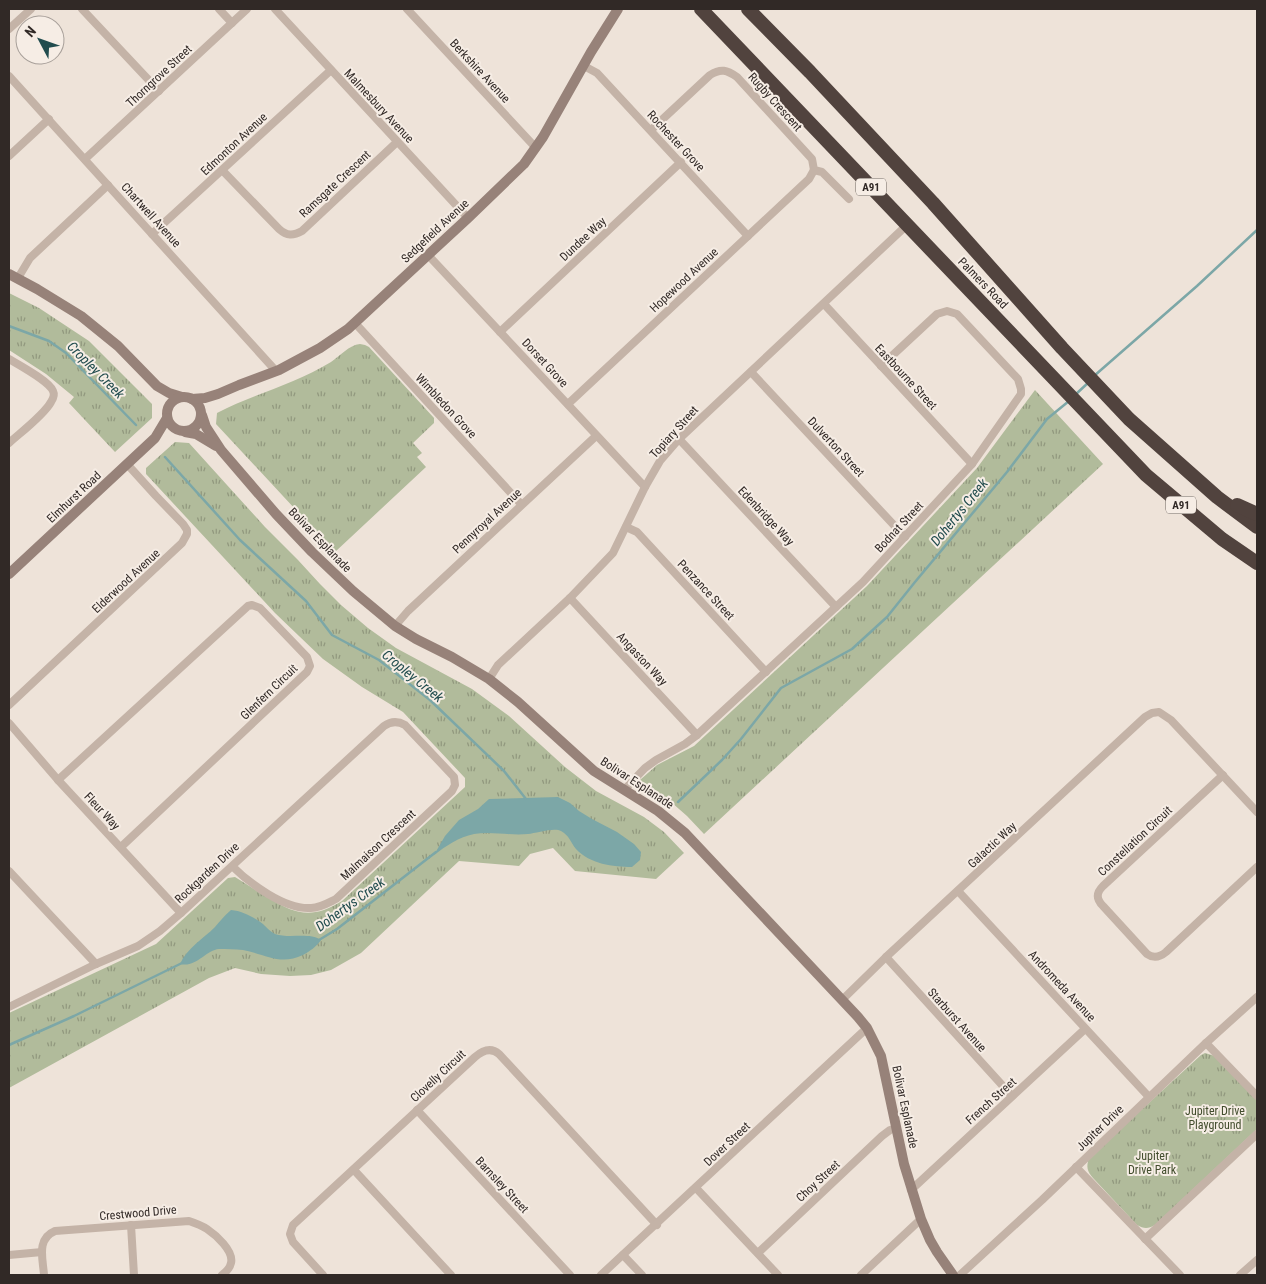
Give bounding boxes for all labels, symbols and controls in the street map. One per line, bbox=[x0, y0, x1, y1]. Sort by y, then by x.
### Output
north arrow bbox=[15, 15, 65, 65]
text: N bbox=[21, 23, 39, 40]
street label: Berkshire Avenue bbox=[447, 36, 513, 106]
street label: Thorngrove Street bbox=[123, 42, 195, 110]
street label: Malmesbury Avenue bbox=[341, 66, 417, 146]
street label: Rugby Crescent bbox=[745, 70, 805, 134]
street label: Rochester Grove bbox=[644, 108, 708, 174]
street label: Edmonton Avenue bbox=[198, 110, 270, 178]
street label: Ramsgate Crescent bbox=[297, 147, 374, 221]
road number: A91 bbox=[856, 178, 886, 196]
street label: Chartwell Avenue bbox=[118, 180, 184, 250]
street label: Sedgefield Avenue bbox=[398, 196, 472, 266]
street label: Dundee Way bbox=[557, 214, 609, 264]
street label: Hopewood Avenue bbox=[647, 245, 721, 315]
street label: Palmers Road bbox=[955, 254, 1011, 312]
street label: Dorset Grove bbox=[519, 336, 571, 390]
water label: Cropley Creek bbox=[64, 338, 128, 402]
street label: Eastbourne Street bbox=[872, 341, 940, 413]
street label: Wimbledon Grove bbox=[413, 371, 480, 441]
street label: Topiary Street bbox=[647, 403, 701, 461]
street label: Dulverton Street bbox=[805, 414, 867, 480]
street label: Elmhurst Road bbox=[44, 468, 104, 526]
water label: Dohertys Creek bbox=[927, 475, 991, 549]
street label: Edenbridge Way bbox=[735, 484, 797, 548]
street label: Pennyroyal Avenue bbox=[450, 485, 525, 556]
road number: A91 bbox=[1166, 496, 1196, 514]
street label: Bodnat Street bbox=[872, 498, 926, 555]
street label: Bolivar Esplanade bbox=[286, 505, 355, 575]
street label: Elderwood Avenue bbox=[89, 546, 163, 616]
street label: Penzance Street bbox=[675, 557, 738, 623]
street label: Angaston Way bbox=[614, 630, 670, 688]
water label: Cropley Creek bbox=[379, 646, 447, 706]
street label: Glenfern Circuit bbox=[238, 661, 301, 723]
street label: Bolivar Esplanade bbox=[598, 754, 676, 812]
street label: Fleur Way bbox=[81, 789, 123, 833]
street label: Constellation Circuit bbox=[1095, 803, 1175, 879]
street label: Malmaison Crescent bbox=[338, 806, 419, 883]
street label: Galactic Way bbox=[965, 819, 1019, 871]
street label: Rockgarden Drive bbox=[172, 839, 242, 906]
water label: Dohertys Creek bbox=[312, 873, 388, 934]
street label: Andromeda Avenue bbox=[1026, 948, 1099, 1025]
street label: Starburst Avenue bbox=[925, 985, 990, 1055]
street label: Clovelly Circuit bbox=[408, 1047, 469, 1105]
street label: Bolivar Esplanade bbox=[889, 1064, 921, 1150]
street label: French Street bbox=[963, 1074, 1019, 1127]
street label: Jupiter Drive bbox=[1074, 1102, 1127, 1154]
park label: Jupiter Drive Playground bbox=[1185, 1104, 1245, 1132]
street label: Dover Street bbox=[701, 1119, 753, 1169]
park label: Jupiter Drive Park bbox=[1128, 1149, 1177, 1177]
street label: Barnsley Street bbox=[473, 1154, 532, 1216]
street label: Choy Street bbox=[793, 1157, 843, 1205]
street label: Crestwood Drive bbox=[99, 1203, 178, 1223]

